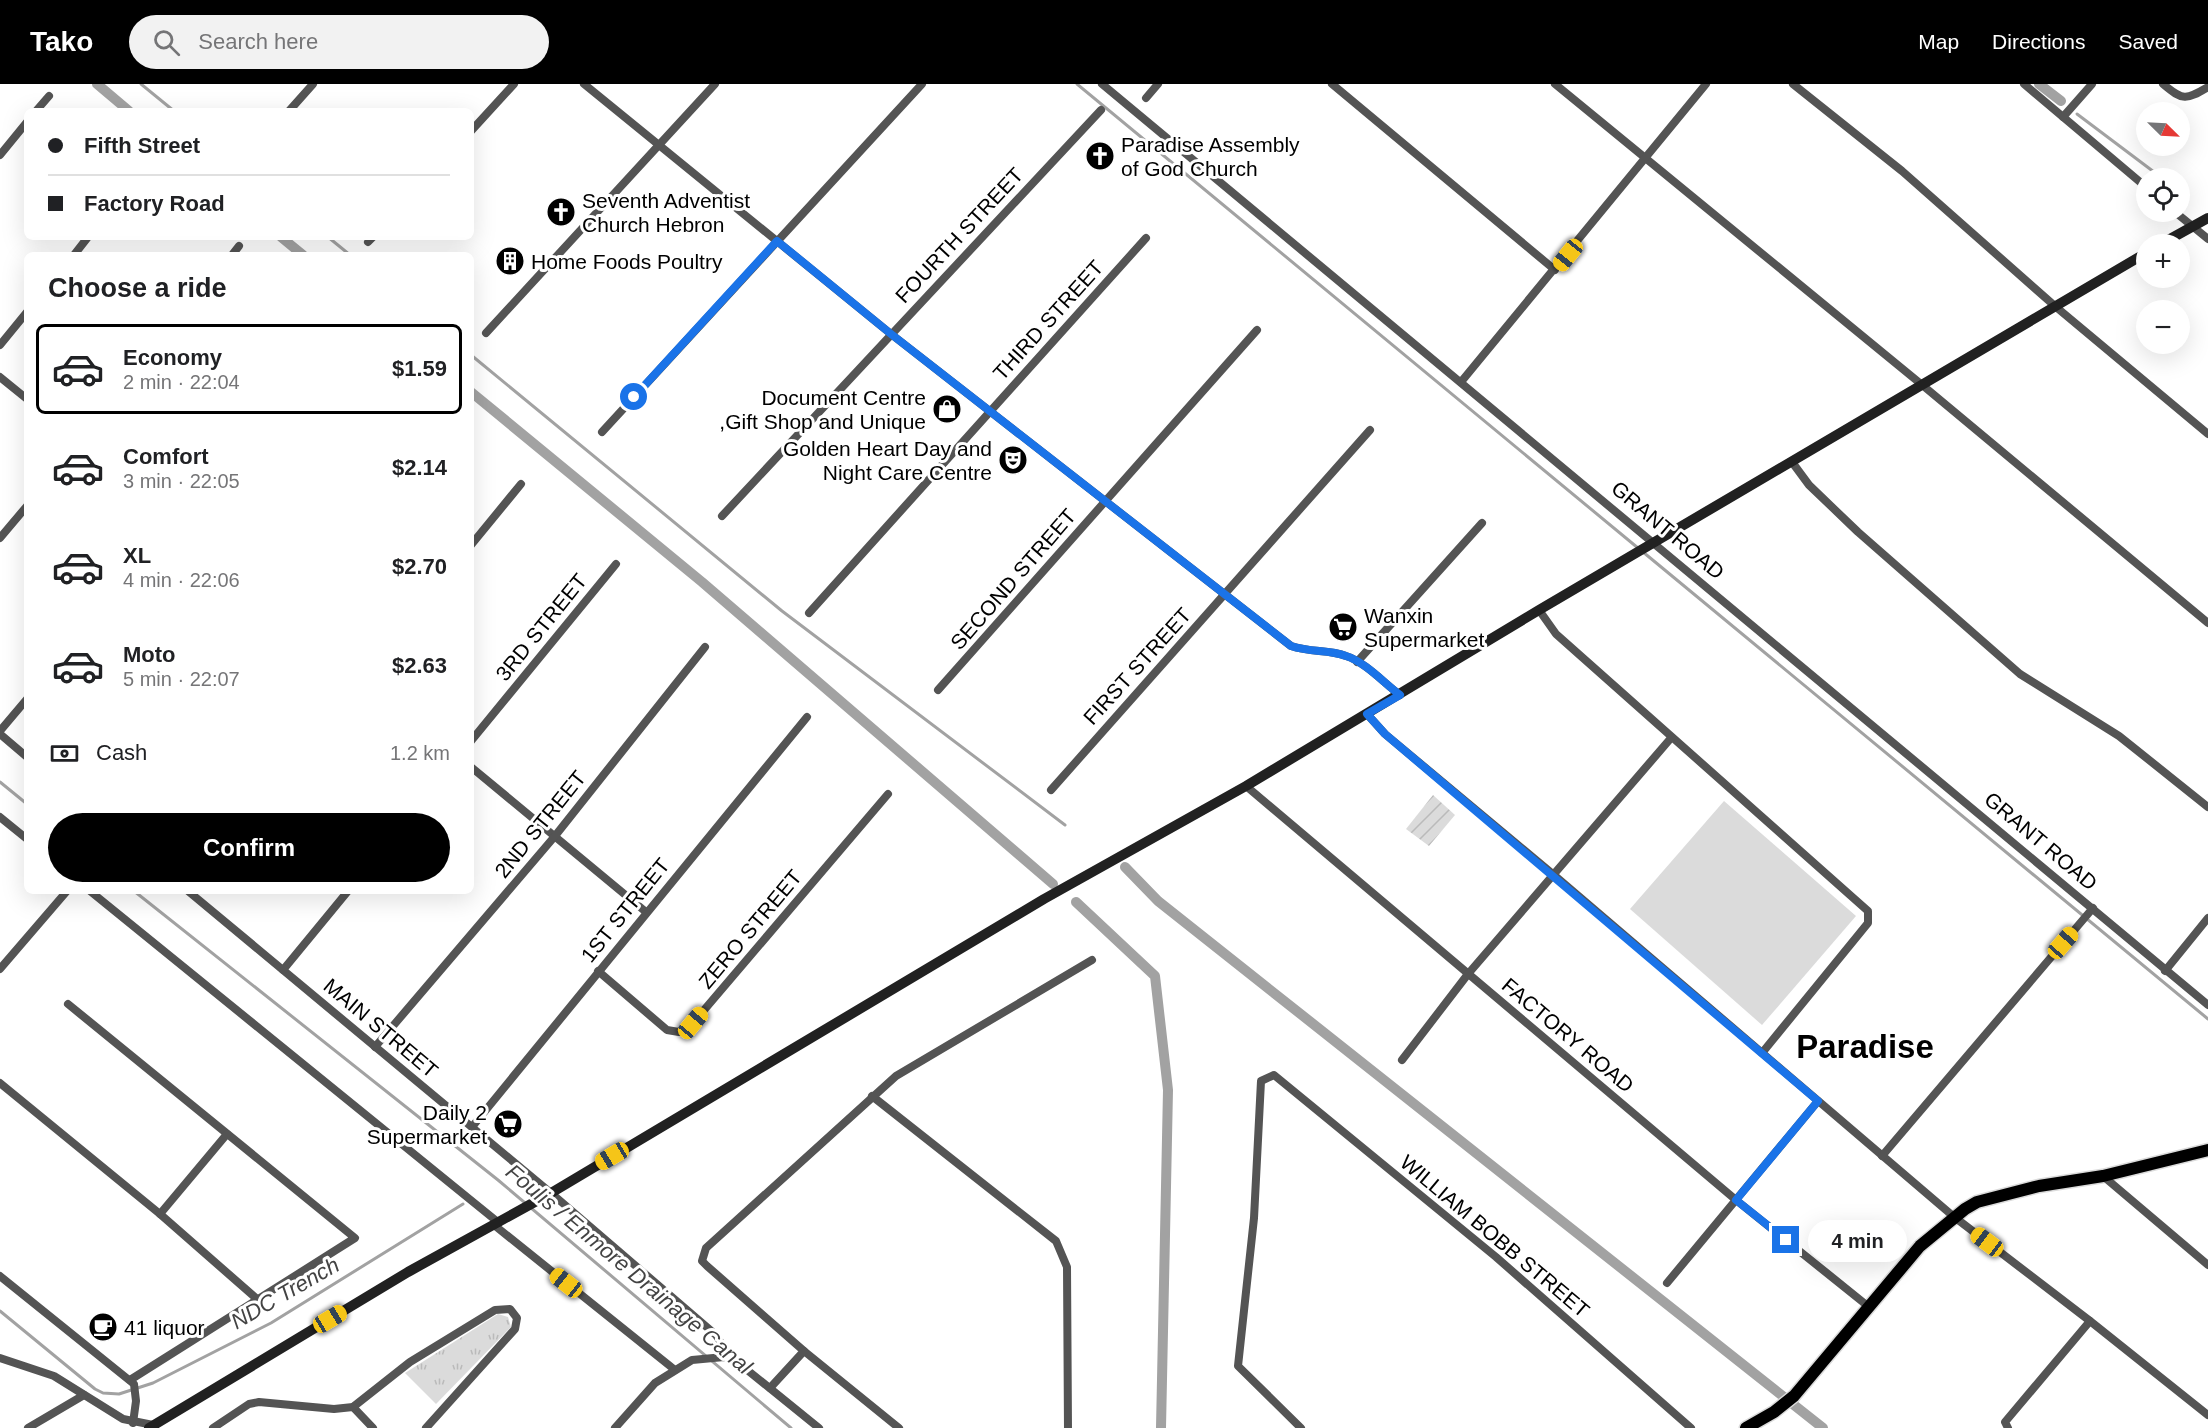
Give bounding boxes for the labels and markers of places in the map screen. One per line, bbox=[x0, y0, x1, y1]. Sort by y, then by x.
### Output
place label: Paradise Assembly of God Church bbox=[1121, 133, 1300, 180]
church icon: Paradise Assembly of God Church bbox=[1084, 140, 1116, 172]
place label: Seventh Adventist Church Hebron bbox=[582, 189, 750, 236]
church icon: Seventh Adventist Church Hebron bbox=[545, 196, 577, 228]
building icon: Home Foods Poultry bbox=[494, 245, 526, 277]
place label: Home Foods Poultry bbox=[531, 250, 723, 273]
place label: Document Centre ,Gift Shop and Unique bbox=[719, 386, 926, 433]
shop icon: Document Centre ,Gift Shop and Unique bbox=[931, 393, 963, 425]
place label: Golden Heart Day and Night Care Centre bbox=[783, 437, 992, 484]
theatre icon: Golden Heart Day and Night Care Centre bbox=[997, 444, 1029, 476]
place label: Wanxin Supermarket bbox=[1364, 604, 1484, 651]
supermarket icon: Wanxin Supermarket bbox=[1327, 611, 1359, 643]
place label: Daily 2 Supermarket bbox=[367, 1101, 487, 1148]
supermarket icon: Daily 2 Supermarket bbox=[492, 1108, 524, 1140]
cafe icon: 41 liquor bbox=[87, 1311, 119, 1343]
place label: 41 liquor bbox=[124, 1316, 205, 1339]

